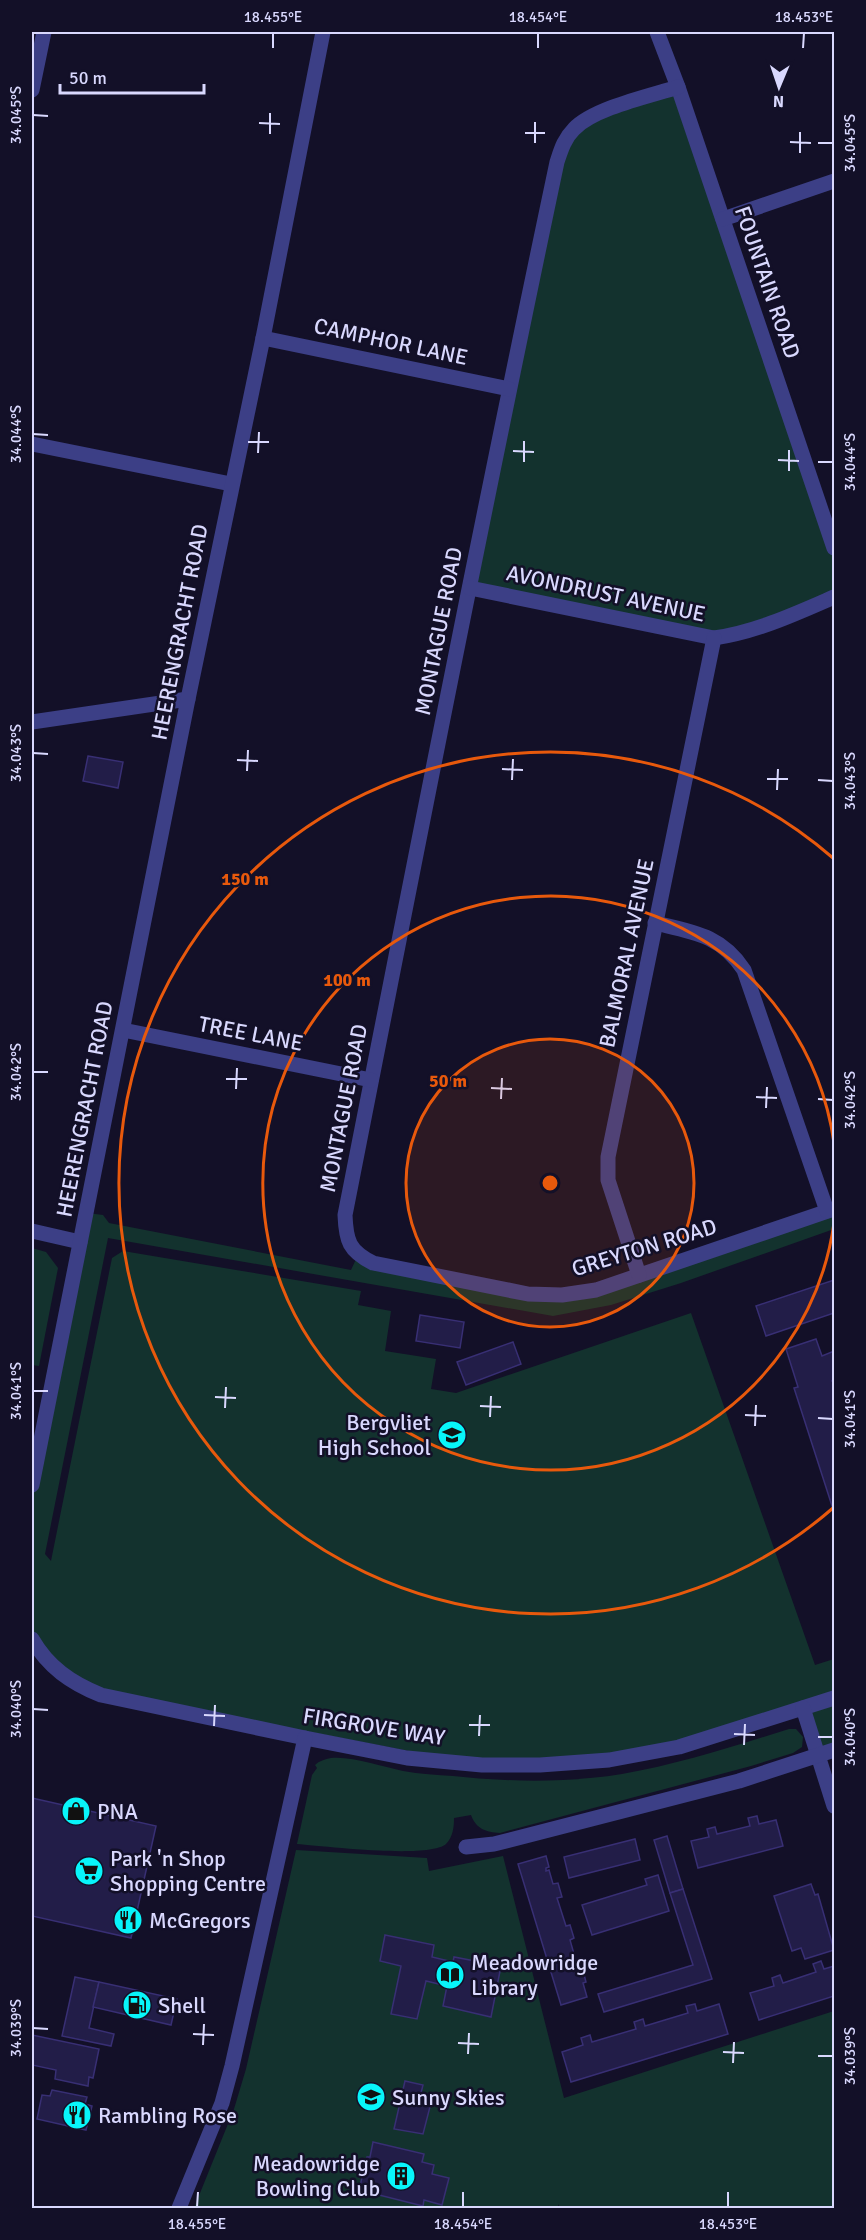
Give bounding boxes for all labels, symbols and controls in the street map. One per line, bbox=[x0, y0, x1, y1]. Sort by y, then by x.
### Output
text: 18.455°E bbox=[244, 8, 302, 26]
text: 18.454°E bbox=[509, 8, 567, 26]
text: 18.453°E bbox=[775, 8, 833, 26]
scale bar bbox=[60, 57, 204, 95]
north arrow bbox=[749, 57, 809, 117]
text: 50 m bbox=[69, 67, 107, 89]
text: 34.045°S bbox=[7, 86, 25, 144]
text: N bbox=[773, 91, 784, 111]
text: 34.045°S bbox=[841, 114, 859, 172]
street label: FOUNTAIN ROAD bbox=[729, 202, 806, 362]
street label: CAMPHOR LANE bbox=[312, 312, 470, 371]
text: 34.044°S bbox=[7, 405, 25, 463]
text: 34.044°S bbox=[841, 433, 859, 491]
street label: HEERENGRACHT ROAD bbox=[145, 522, 214, 742]
street label: MONTAGUE ROAD bbox=[409, 545, 468, 717]
street label: AVONDRUST AVENUE bbox=[504, 559, 708, 628]
text: 34.043°S bbox=[7, 724, 25, 782]
text: 34.043°S bbox=[841, 752, 859, 810]
street label: BALMORAL AVENUE bbox=[593, 856, 660, 1050]
text: 150 m bbox=[221, 868, 269, 890]
text: 100 m bbox=[323, 969, 371, 991]
street label: HEERENGRACHT ROAD bbox=[50, 999, 119, 1219]
street label: TREE LANE bbox=[196, 1010, 305, 1057]
street label: MONTAGUE ROAD bbox=[314, 1022, 373, 1194]
text: 34.042°S bbox=[7, 1043, 25, 1101]
text: 50 m bbox=[429, 1070, 467, 1092]
text: 34.042°S bbox=[841, 1071, 859, 1129]
centre of rings bbox=[540, 1173, 560, 1193]
street label: GREYTON ROAD bbox=[568, 1213, 720, 1282]
text: 34.041°S bbox=[7, 1362, 25, 1420]
text: 34.041°S bbox=[841, 1390, 859, 1448]
place label: Bergvliet High School bbox=[318, 1409, 431, 1461]
school or university icon: Bergvliet High School bbox=[436, 1419, 468, 1451]
text: 34.040°S bbox=[7, 1680, 25, 1738]
street label: FIRGROVE WAY bbox=[301, 1702, 447, 1751]
text: 34.040°S bbox=[841, 1708, 859, 1766]
shop icon: PNA bbox=[60, 1795, 92, 1827]
place label: PNA bbox=[97, 1798, 138, 1825]
place label: Park 'n Shop Shopping Centre bbox=[110, 1845, 266, 1897]
supermarket icon: Park 'n Shop Shopping Centre bbox=[73, 1855, 105, 1887]
restaurant icon: McGregors bbox=[112, 1904, 144, 1936]
place label: McGregors bbox=[149, 1907, 251, 1934]
place label: Meadowridge Library bbox=[471, 1949, 598, 2001]
library icon: Meadowridge Library bbox=[434, 1959, 466, 1991]
fuel station icon: Shell bbox=[121, 1989, 153, 2021]
place label: Shell bbox=[158, 1992, 206, 2019]
text: 34.039°S bbox=[7, 1999, 25, 2057]
text: 34.039°S bbox=[841, 2027, 859, 2085]
school or university icon: Sunny Skies bbox=[355, 2081, 387, 2113]
place label: Sunny Skies bbox=[392, 2084, 505, 2111]
restaurant icon: Rambling Rose bbox=[61, 2099, 93, 2131]
place label: Rambling Rose bbox=[98, 2102, 237, 2129]
place label: Meadowridge Bowling Club bbox=[253, 2150, 380, 2202]
building icon: Meadowridge Bowling Club bbox=[385, 2160, 417, 2192]
text: 18.455°E bbox=[168, 2215, 226, 2233]
text: 18.454°E bbox=[434, 2215, 492, 2233]
text: 18.453°E bbox=[699, 2215, 757, 2233]

